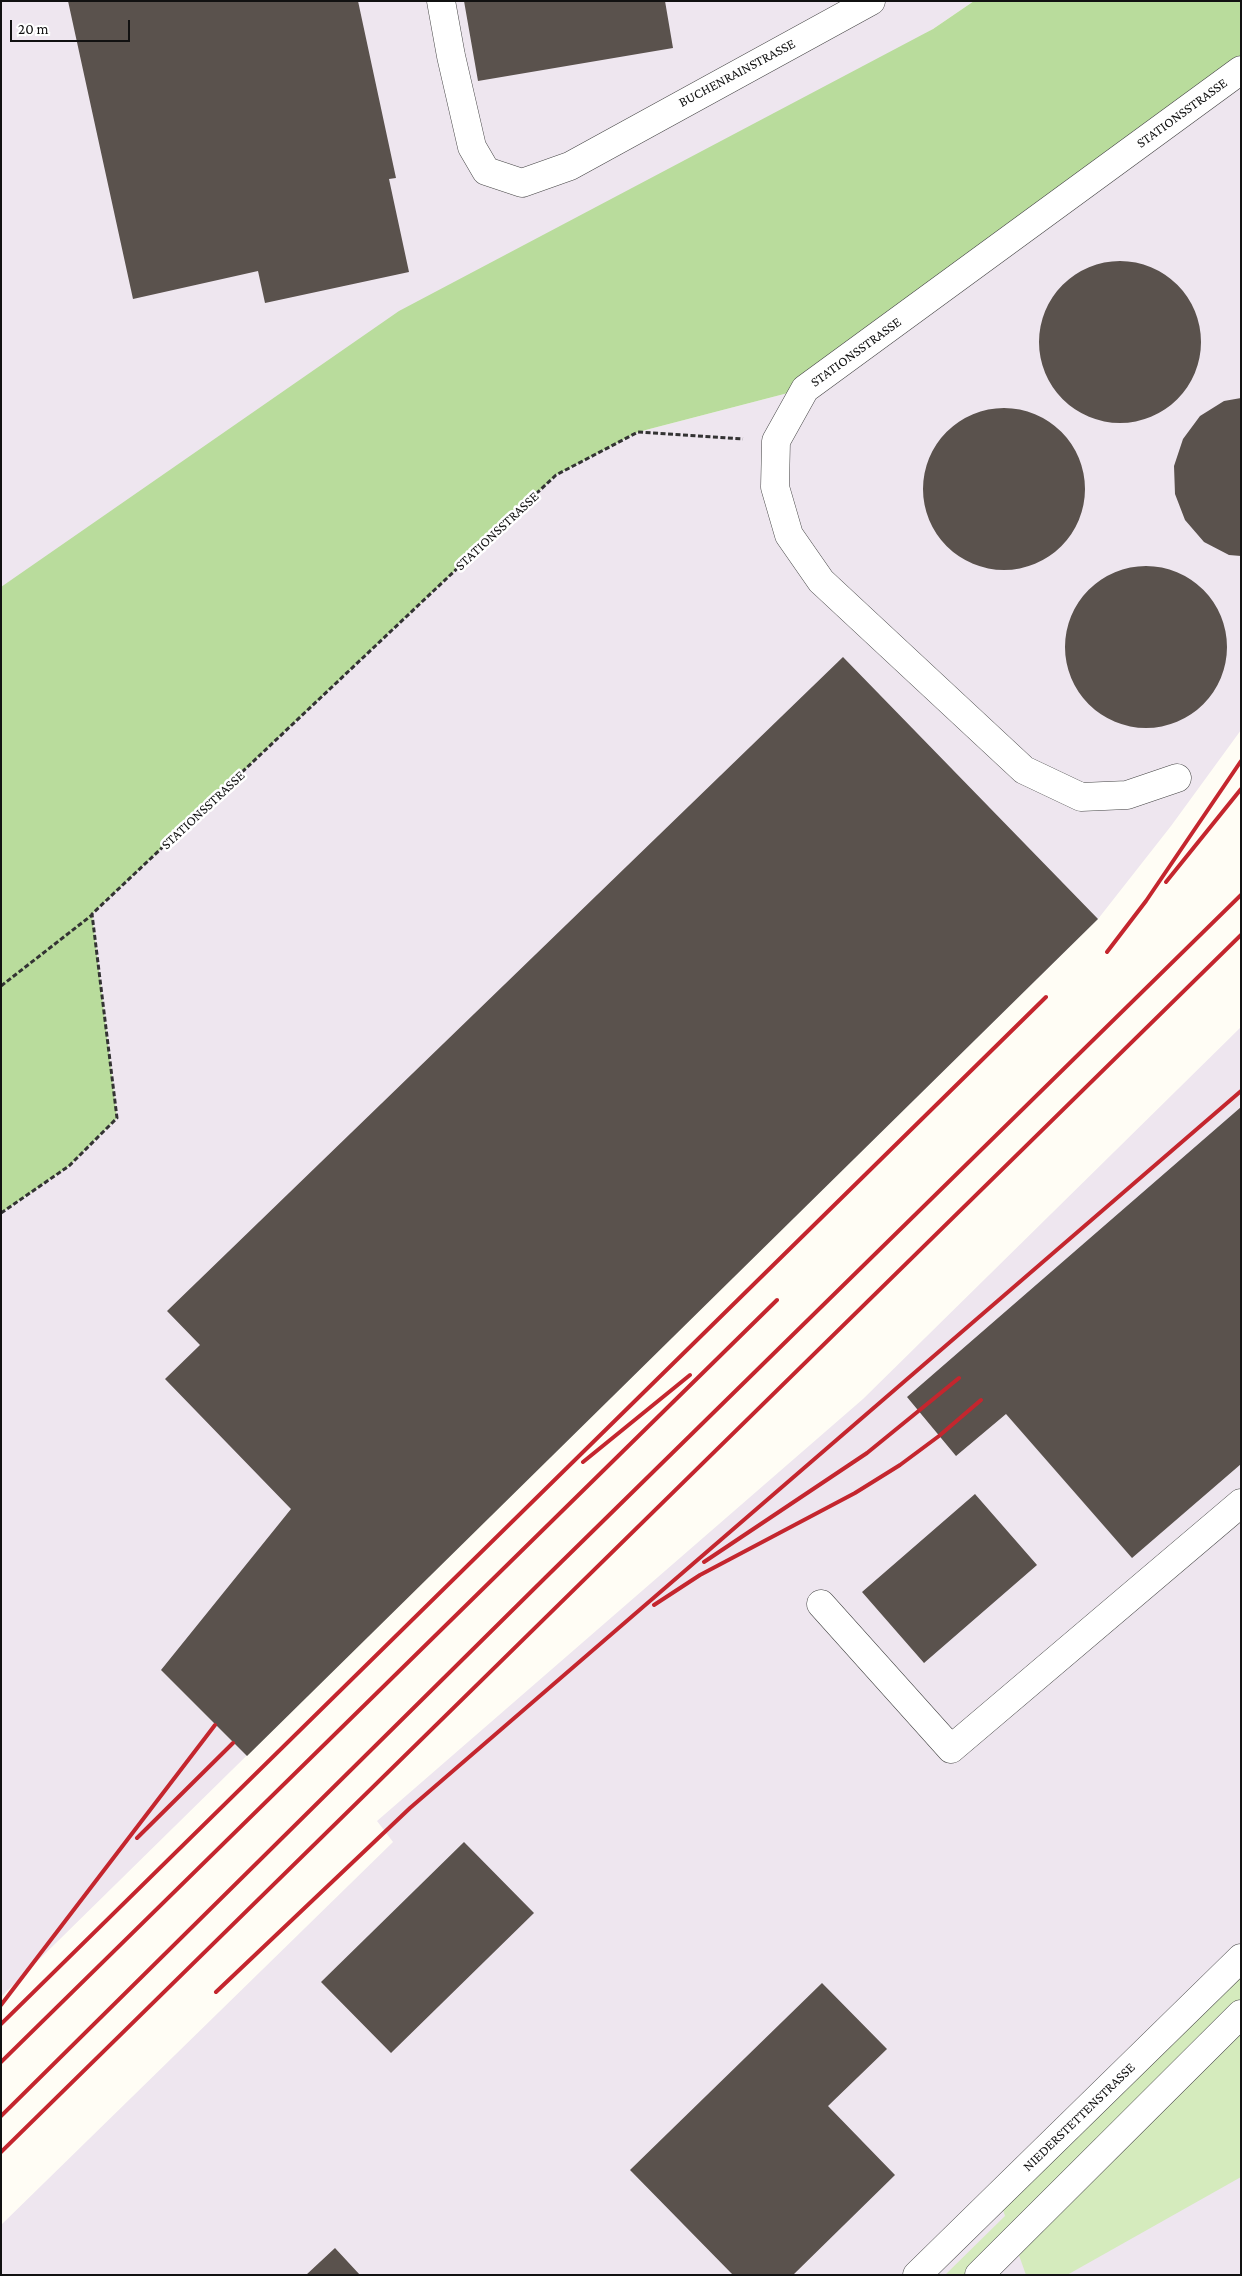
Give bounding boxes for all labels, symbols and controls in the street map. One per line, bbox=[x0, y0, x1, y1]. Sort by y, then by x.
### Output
scale bar bbox=[12, 10, 132, 42]
text: 20 m bbox=[18, 21, 49, 37]
street label: BUCHENRAINSTRASSE bbox=[676, 35, 798, 111]
street label: STATIONSSTRASSE bbox=[1133, 74, 1231, 152]
street label: STATIONSSTRASSE bbox=[807, 313, 905, 391]
street label: STATIONSSTRASSE bbox=[452, 488, 542, 574]
street label: STATIONSSTRASSE bbox=[158, 767, 248, 853]
street label: NIEDERSTETTENSTRASSE bbox=[1019, 2059, 1139, 2175]

